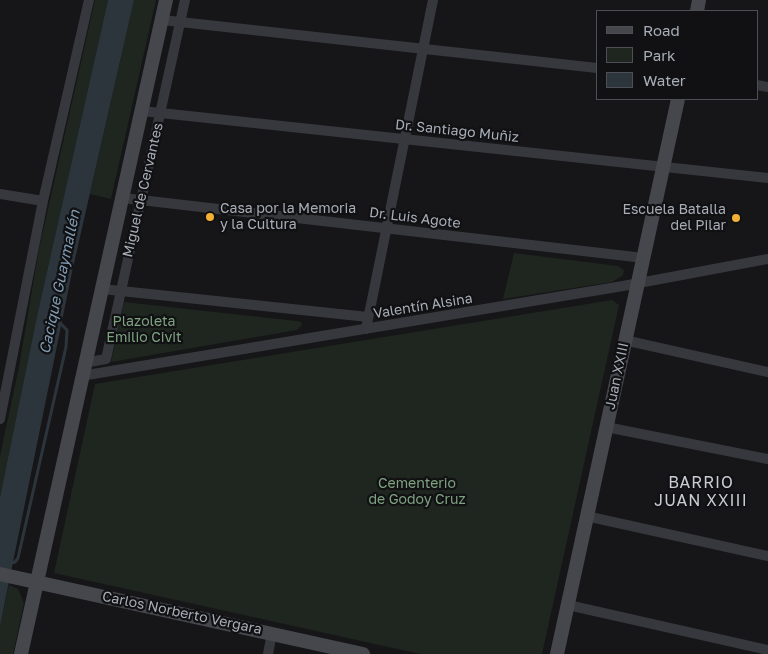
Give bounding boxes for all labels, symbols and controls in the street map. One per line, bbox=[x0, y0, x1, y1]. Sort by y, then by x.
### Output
legend bbox=[596, 10, 758, 100]
text: Road bbox=[643, 21, 680, 39]
text: Park bbox=[643, 46, 675, 64]
text: Water bbox=[643, 71, 686, 89]
street label: Dr. Santiago Muñiz bbox=[394, 116, 520, 146]
street label: Miguel de Cervantes bbox=[119, 121, 167, 259]
place label: Casa por la Memoria y la Cultura bbox=[220, 201, 356, 233]
place label: Escuela Batalla del Pilar bbox=[622, 202, 726, 234]
street label: Dr. Luis Agote bbox=[368, 204, 462, 232]
water label: Cacique Guaymallén bbox=[36, 208, 84, 356]
marker: Casa por la Memoria y la Cultura bbox=[204, 211, 216, 223]
marker: Escuela Batalla del Pilar bbox=[730, 212, 742, 224]
street label: Valentín Alsina bbox=[372, 290, 474, 322]
park label: Plazoleta Emilio Civit bbox=[106, 314, 182, 347]
street label: Juan XXIII bbox=[602, 341, 632, 411]
district label: BARRIO JUAN XXIII bbox=[653, 473, 749, 511]
park label: Cementerio de Godoy Cruz bbox=[368, 476, 466, 508]
street label: Carlos Norberto Vergara bbox=[101, 588, 263, 638]

